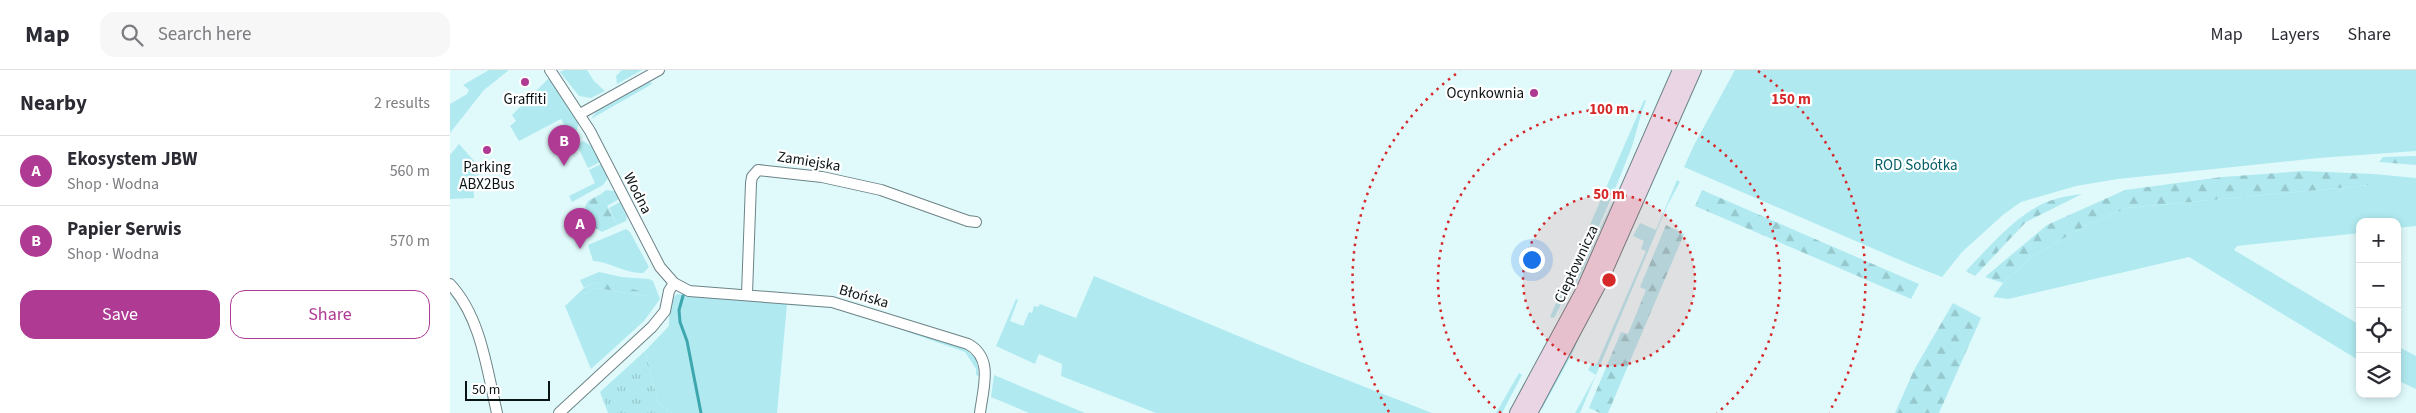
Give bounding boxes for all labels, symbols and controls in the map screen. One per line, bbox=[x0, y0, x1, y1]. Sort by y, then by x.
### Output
search box bbox=[100, 12, 450, 57]
text: Map bbox=[25, 17, 70, 52]
icon: search bbox=[118, 21, 146, 49]
text: Search here bbox=[158, 21, 251, 48]
text: Map bbox=[2211, 22, 2243, 47]
text: Layers bbox=[2271, 22, 2320, 47]
text: Share bbox=[2348, 22, 2391, 47]
marker: Graffiti bbox=[519, 76, 531, 88]
place label: Ocynkownia bbox=[1446, 83, 1524, 104]
marker: Ocynkownia bbox=[1528, 87, 1540, 99]
text: Nearby bbox=[20, 88, 87, 118]
place label: Graffiti bbox=[504, 89, 546, 110]
text: 150 m bbox=[1771, 89, 1811, 110]
text: 2 results bbox=[374, 92, 430, 114]
text: 100 m bbox=[1589, 99, 1629, 120]
pin: B bbox=[548, 125, 580, 166]
marker: Parking ABX2Bus bbox=[481, 144, 493, 156]
text: Ekosystem JBW bbox=[67, 146, 197, 173]
street label: Zamiejska bbox=[776, 146, 842, 177]
park label: ROD Sobótka bbox=[1875, 155, 1957, 176]
place label: Parking ABX2Bus bbox=[459, 157, 515, 195]
text: A bbox=[31, 160, 41, 182]
text: 560 m bbox=[390, 160, 430, 182]
street label: Wodna bbox=[618, 169, 657, 218]
text: Shop · Wodna bbox=[67, 173, 159, 195]
text: 50 m bbox=[1593, 184, 1625, 205]
pin: A bbox=[564, 208, 596, 249]
text: Papier Serwis bbox=[67, 216, 182, 243]
map controls bbox=[2356, 218, 2401, 398]
button: + bbox=[2356, 218, 2401, 263]
street label: Ciepłownicza bbox=[1549, 222, 1604, 307]
text: B bbox=[31, 230, 41, 252]
text: 570 m bbox=[390, 230, 430, 252]
text: Shop · Wodna bbox=[67, 243, 159, 265]
your location bbox=[1519, 247, 1545, 273]
button: − bbox=[2356, 263, 2401, 308]
centre of rings bbox=[1600, 271, 1618, 289]
street label: Błońska bbox=[837, 279, 891, 314]
button: Save bbox=[20, 290, 220, 339]
button: Share bbox=[230, 290, 430, 339]
button: locate bbox=[2356, 308, 2401, 353]
button: layers bbox=[2356, 353, 2401, 398]
scale bar bbox=[465, 378, 550, 401]
text: 50 m bbox=[472, 380, 500, 400]

